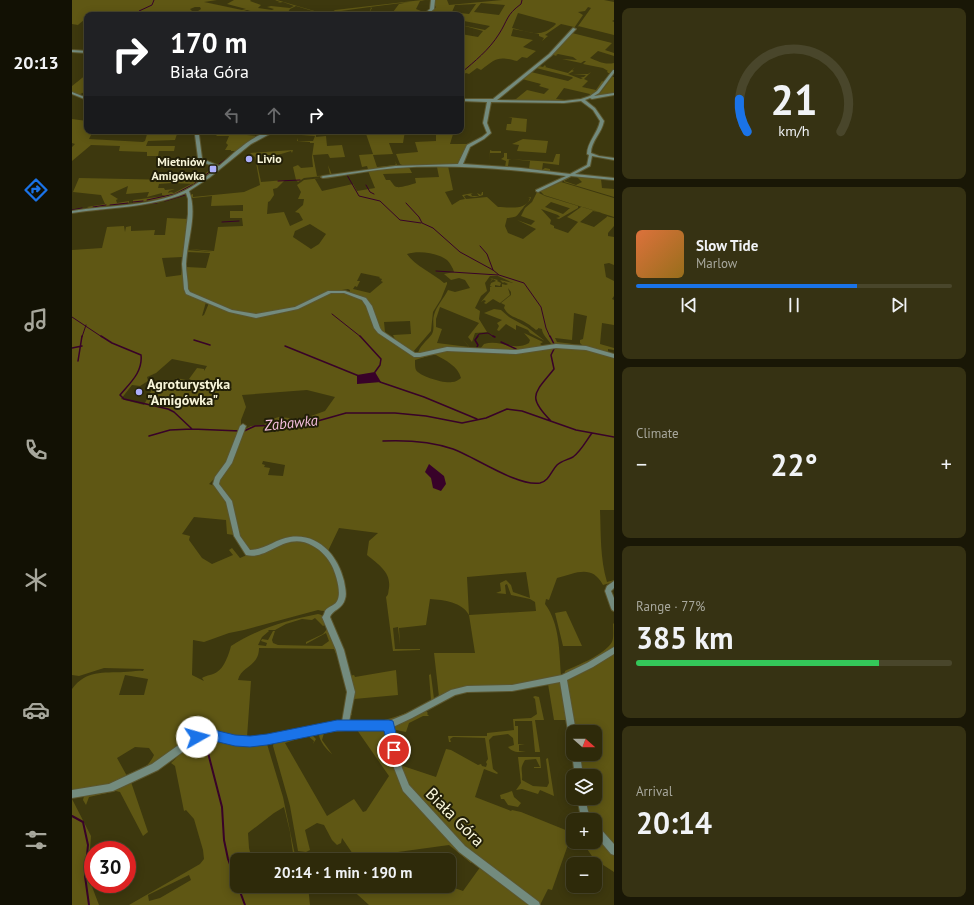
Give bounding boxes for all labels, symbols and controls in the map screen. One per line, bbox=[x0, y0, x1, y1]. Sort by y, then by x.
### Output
text: 170 m bbox=[170, 24, 247, 61]
icon: right bbox=[104, 28, 156, 80]
text: 20:13 bbox=[13, 51, 59, 74]
text: Biała Góra bbox=[170, 60, 249, 83]
text: 21 bbox=[770, 73, 818, 126]
icon: left bbox=[221, 104, 243, 126]
icon: ahead bbox=[263, 104, 285, 126]
icon: right bbox=[305, 104, 327, 126]
text: km/h bbox=[778, 120, 810, 139]
place label: Livio bbox=[257, 151, 282, 166]
place label: Mietniów Amigówka bbox=[152, 154, 205, 183]
marker: Livio bbox=[244, 154, 254, 164]
marker: Mietniów Amigówka bbox=[208, 164, 218, 174]
icon: directions bbox=[22, 176, 50, 204]
text: Slow Tide bbox=[696, 236, 758, 255]
text: Marlow bbox=[696, 255, 737, 272]
icon: previous bbox=[678, 294, 700, 316]
icon: pause bbox=[783, 294, 805, 316]
icon: next bbox=[888, 294, 910, 316]
icon: music bbox=[22, 306, 50, 334]
place label: Agroturystyka "Amigówka" bbox=[147, 375, 230, 409]
marker: Agroturystyka "Amigówka" bbox=[134, 387, 144, 397]
water label: Zabawka bbox=[262, 410, 319, 435]
text: Climate bbox=[636, 425, 679, 442]
icon: phone bbox=[22, 436, 50, 464]
text: 22° bbox=[770, 445, 818, 484]
text: − bbox=[636, 450, 647, 478]
text: + bbox=[941, 450, 952, 478]
icon: climate bbox=[22, 566, 50, 594]
text: Range · 77% bbox=[636, 598, 705, 615]
text: 385 km bbox=[636, 618, 734, 657]
icon: car bbox=[22, 696, 50, 724]
position arrow bbox=[176, 716, 218, 758]
north arrow bbox=[566, 725, 602, 761]
map controls bbox=[566, 725, 602, 893]
pin bbox=[377, 733, 411, 767]
icon: arrive bbox=[383, 739, 405, 761]
button: layers bbox=[566, 769, 602, 805]
street label: Biała Góra bbox=[421, 783, 489, 851]
text: Arrival bbox=[636, 783, 672, 800]
text: 20:14 bbox=[636, 803, 712, 842]
button: + bbox=[566, 813, 602, 849]
icon: filters bbox=[22, 826, 50, 854]
speed limit sign: 30 bbox=[84, 841, 136, 893]
button: − bbox=[566, 857, 602, 893]
text: 20:14 · 1 min · 190 m bbox=[274, 863, 412, 882]

